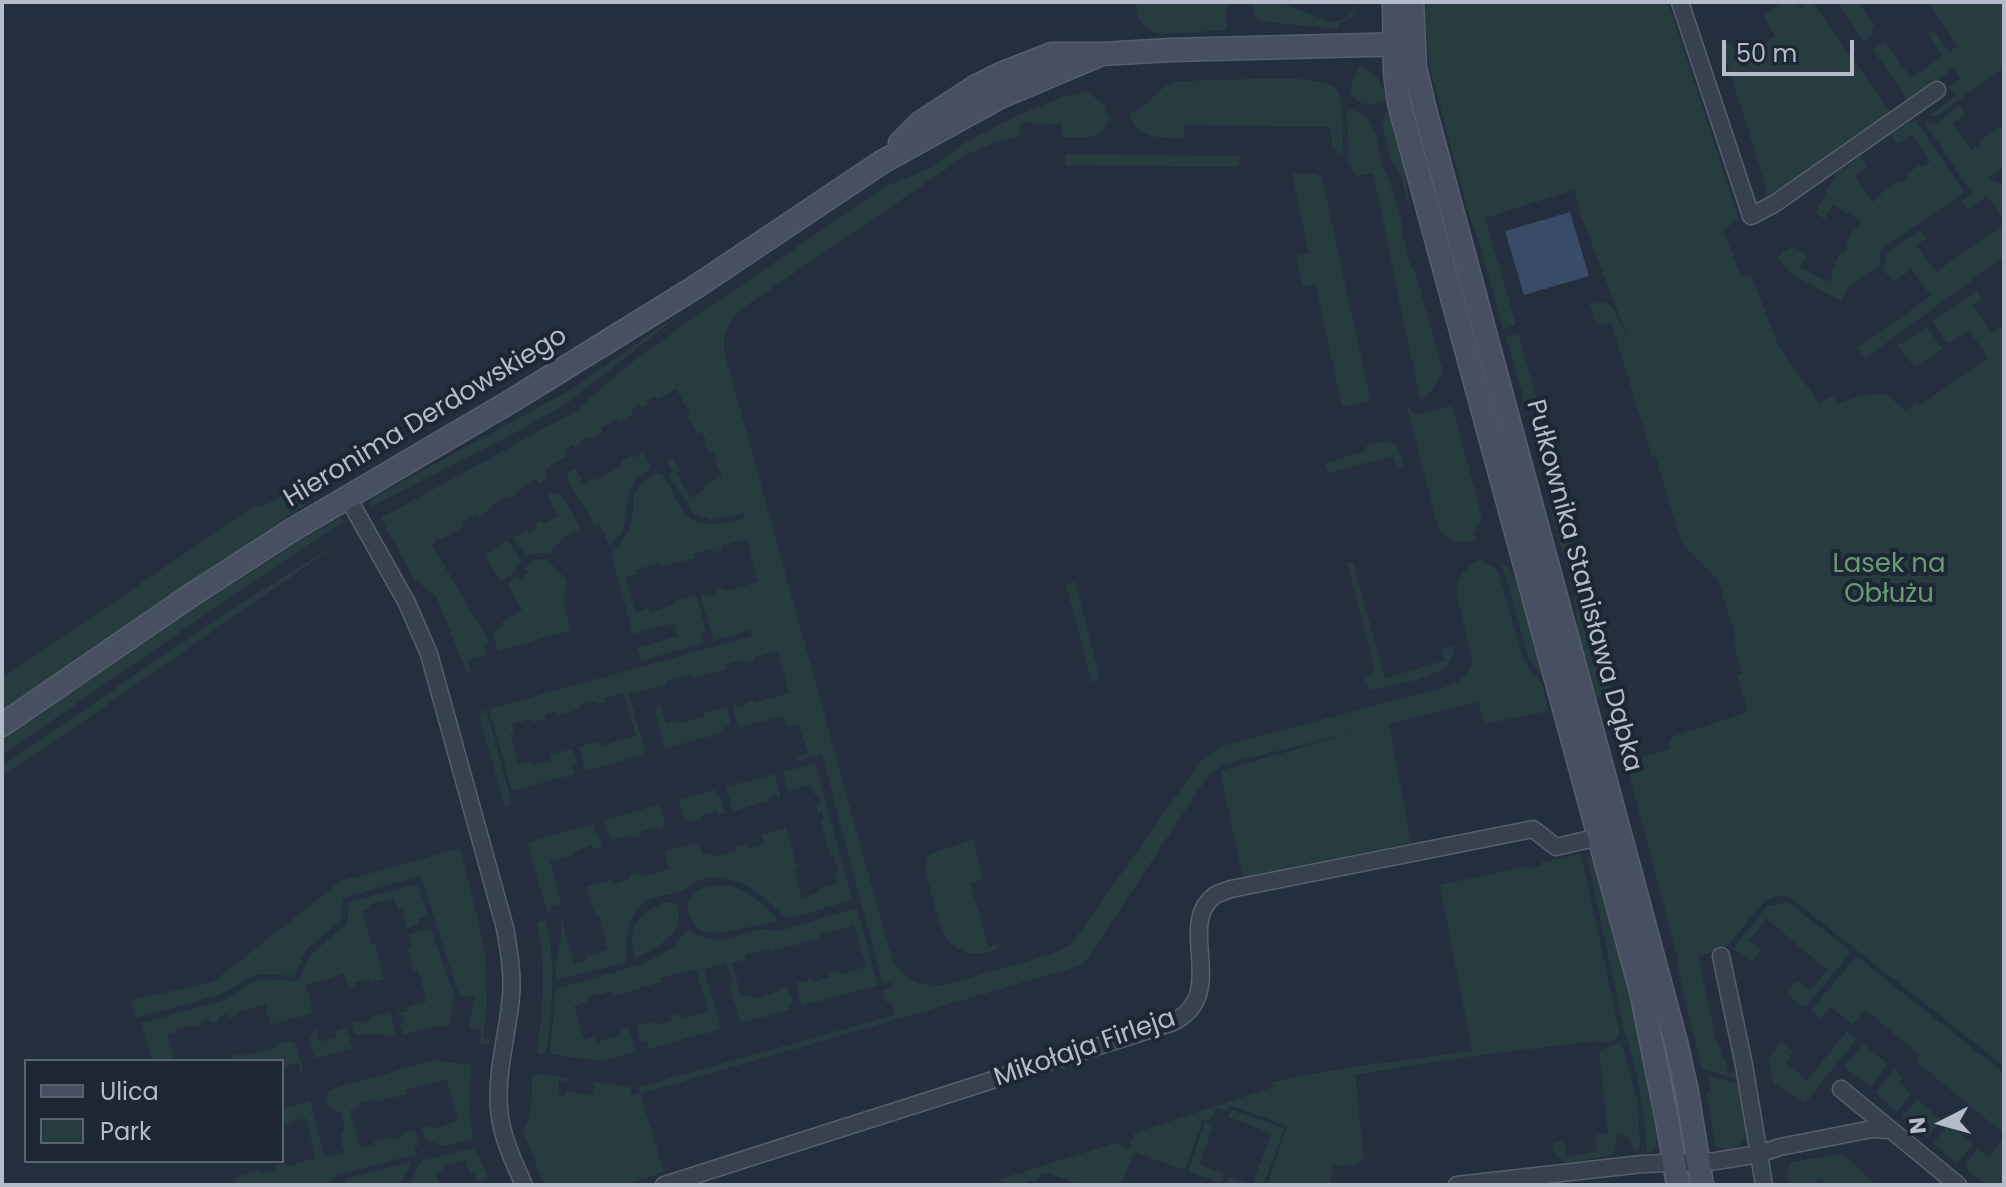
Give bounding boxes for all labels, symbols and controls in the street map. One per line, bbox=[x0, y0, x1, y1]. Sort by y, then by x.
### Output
scale bar bbox=[1726, 24, 1858, 74]
text: 50 m bbox=[1736, 37, 1797, 70]
street label: Hieronima Derdowskiego bbox=[279, 321, 573, 515]
street label: Pułkownika Stanisława Dąbka bbox=[1518, 397, 1648, 775]
park label: Lasek na Obłużu bbox=[1832, 549, 1946, 610]
street label: Mikołaja Firleja bbox=[990, 1003, 1180, 1095]
legend bbox=[24, 1059, 284, 1163]
text: Ulica bbox=[100, 1075, 159, 1108]
north arrow bbox=[1902, 1083, 1982, 1163]
text: Park bbox=[100, 1115, 151, 1148]
text: N bbox=[1901, 1116, 1934, 1135]

